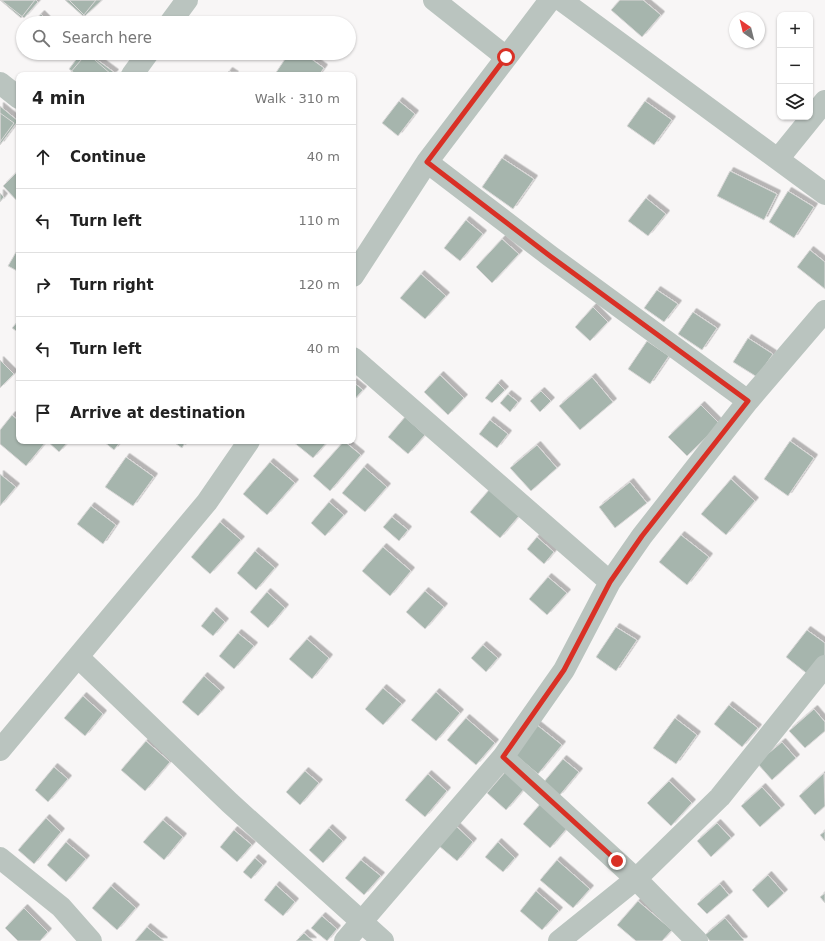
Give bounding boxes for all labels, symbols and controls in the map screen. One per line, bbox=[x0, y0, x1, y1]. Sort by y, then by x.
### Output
north arrow bbox=[729, 12, 765, 48]
map controls bbox=[777, 12, 813, 120]
button: + bbox=[777, 12, 813, 48]
search box bbox=[16, 16, 356, 60]
icon: search bbox=[30, 27, 52, 49]
text: Search here bbox=[62, 29, 152, 47]
route start bbox=[497, 48, 515, 66]
button: − bbox=[777, 48, 813, 84]
button: layers bbox=[777, 84, 813, 120]
text: 4 min bbox=[32, 88, 85, 108]
text: Walk · 310 m bbox=[255, 91, 340, 106]
icon: ahead bbox=[32, 146, 54, 168]
text: Continue bbox=[70, 148, 146, 166]
text: 40 m bbox=[307, 149, 340, 164]
icon: left bbox=[32, 210, 54, 232]
text: Turn left bbox=[70, 212, 142, 230]
text: 110 m bbox=[298, 213, 340, 228]
icon: right bbox=[32, 274, 54, 296]
text: Turn right bbox=[70, 276, 154, 294]
text: 120 m bbox=[298, 277, 340, 292]
icon: left bbox=[32, 338, 54, 360]
text: Turn left bbox=[70, 340, 142, 358]
text: 40 m bbox=[307, 341, 340, 356]
icon: arrive bbox=[32, 402, 54, 424]
text: Arrive at destination bbox=[70, 404, 245, 422]
route end bbox=[608, 852, 626, 870]

